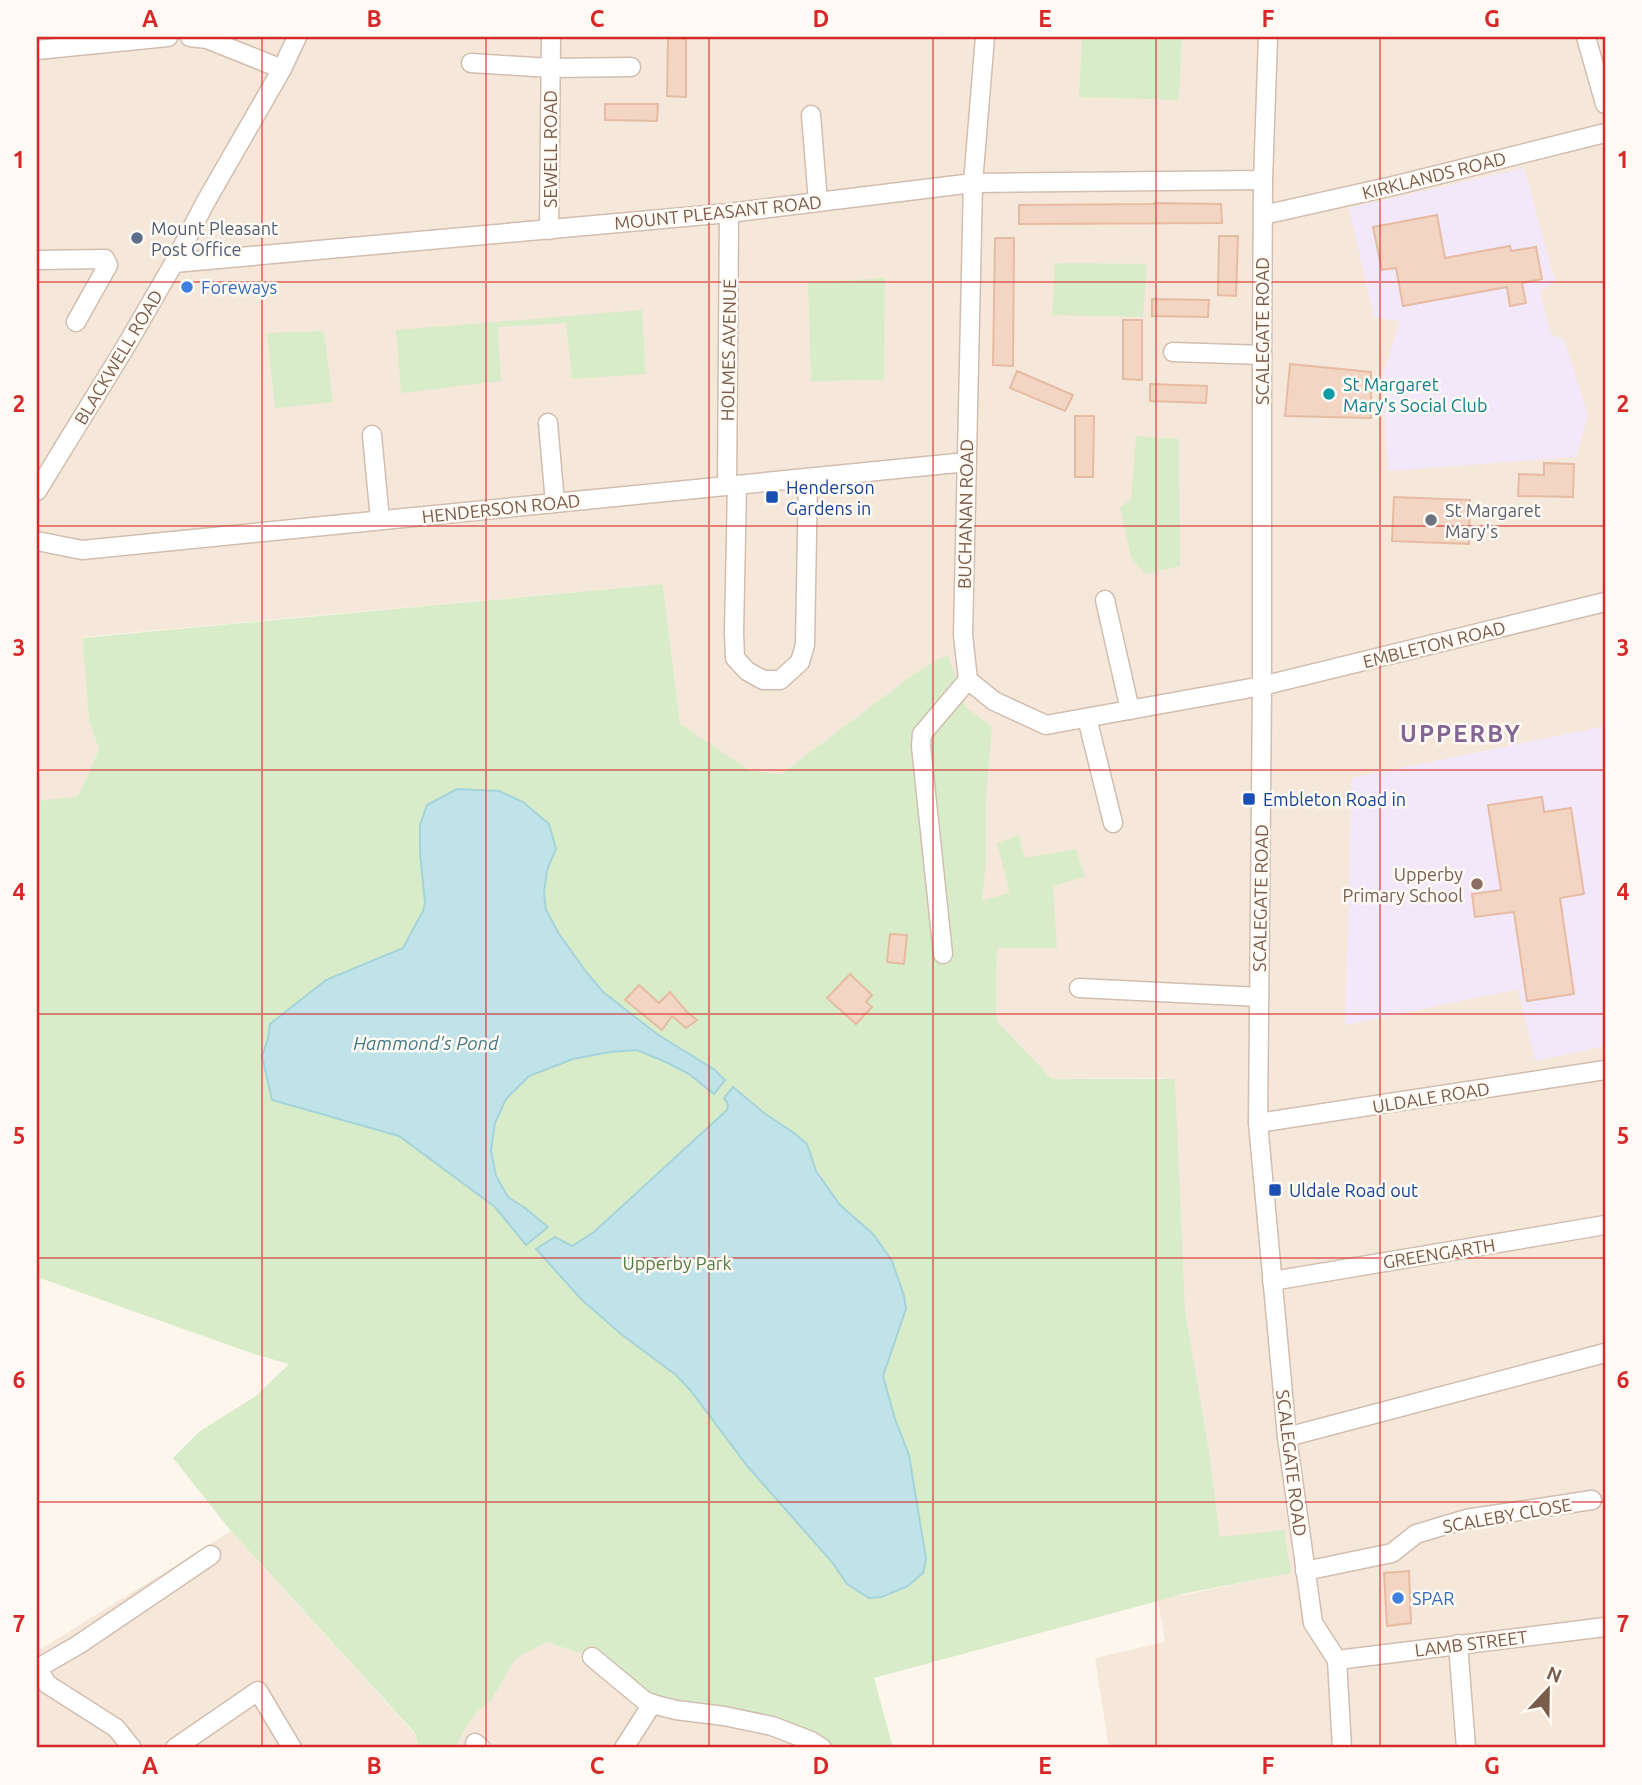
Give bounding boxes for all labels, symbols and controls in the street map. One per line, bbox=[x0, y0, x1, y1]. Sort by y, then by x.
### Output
text: A bbox=[142, 6, 158, 31]
text: B bbox=[366, 6, 382, 31]
text: C bbox=[590, 6, 605, 31]
text: D bbox=[813, 6, 829, 31]
text: E bbox=[1038, 6, 1052, 31]
text: F bbox=[1262, 6, 1275, 31]
text: G bbox=[1484, 6, 1500, 31]
street label: SEWELL ROAD bbox=[540, 90, 560, 208]
text: 1 bbox=[13, 147, 25, 172]
street label: KIRKLANDS ROAD bbox=[1360, 147, 1508, 203]
text: 1 bbox=[1617, 147, 1629, 172]
street label: MOUNT PLEASANT ROAD bbox=[613, 191, 823, 233]
place label: Mount Pleasant Post Office bbox=[151, 218, 278, 259]
marker: Mount Pleasant Post Office bbox=[129, 230, 145, 246]
street label: SCALEGATE ROAD bbox=[1252, 257, 1272, 405]
place label: Foreways bbox=[201, 277, 278, 297]
marker: Foreways bbox=[179, 279, 195, 295]
street label: HOLMES AVENUE bbox=[717, 279, 739, 421]
street label: BLACKWELL ROAD bbox=[70, 286, 166, 428]
place label: St Margaret Mary's Social Club bbox=[1343, 374, 1487, 415]
marker: St Margaret Mary's Social Club bbox=[1321, 386, 1337, 402]
text: 2 bbox=[13, 391, 25, 416]
text: 2 bbox=[1617, 391, 1629, 416]
street label: BUCHANAN ROAD bbox=[954, 439, 976, 589]
place label: Henderson Gardens in bbox=[786, 477, 875, 518]
marker: Henderson Gardens in bbox=[764, 489, 780, 505]
street label: HENDERSON ROAD bbox=[421, 490, 581, 526]
place label: St Margaret Mary's bbox=[1445, 500, 1541, 541]
marker: St Margaret Mary's bbox=[1423, 512, 1439, 528]
street label: EMBLETON ROAD bbox=[1361, 617, 1507, 671]
text: 3 bbox=[13, 635, 25, 660]
text: 3 bbox=[1617, 635, 1629, 660]
district label: UPPERBY bbox=[1400, 720, 1522, 747]
place label: Embleton Road in bbox=[1263, 789, 1406, 809]
marker: Embleton Road in bbox=[1241, 791, 1257, 807]
street label: SCALEGATE ROAD bbox=[1249, 824, 1271, 972]
place label: Upperby Primary School bbox=[1342, 864, 1463, 905]
marker: Upperby Primary School bbox=[1469, 876, 1485, 892]
text: 4 bbox=[13, 879, 26, 904]
text: 4 bbox=[1617, 879, 1630, 904]
water label: Hammond's Pond bbox=[353, 1032, 500, 1054]
street label: ULDALE ROAD bbox=[1371, 1078, 1491, 1116]
text: 5 bbox=[13, 1123, 25, 1148]
text: 5 bbox=[1617, 1123, 1629, 1148]
place label: Uldale Road out bbox=[1289, 1180, 1418, 1200]
marker: Uldale Road out bbox=[1267, 1182, 1283, 1198]
street label: GREENGARTH bbox=[1381, 1234, 1497, 1272]
park label: Upperby Park bbox=[622, 1253, 732, 1273]
text: 6 bbox=[13, 1367, 26, 1392]
text: 6 bbox=[1617, 1367, 1630, 1392]
street label: SCALEGATE ROAD bbox=[1273, 1388, 1311, 1538]
street label: SCALEBY CLOSE bbox=[1441, 1494, 1573, 1536]
place label: SPAR bbox=[1412, 1588, 1454, 1608]
marker: SPAR bbox=[1390, 1590, 1406, 1606]
text: 7 bbox=[13, 1611, 25, 1636]
text: 7 bbox=[1617, 1611, 1629, 1636]
street label: LAMB STREET bbox=[1414, 1626, 1528, 1660]
north arrow bbox=[1512, 1656, 1582, 1726]
text: N bbox=[1544, 1661, 1565, 1687]
text: A bbox=[142, 1753, 158, 1778]
text: B bbox=[366, 1753, 382, 1778]
text: C bbox=[590, 1753, 605, 1778]
text: D bbox=[813, 1753, 829, 1778]
text: E bbox=[1038, 1753, 1052, 1778]
text: F bbox=[1262, 1753, 1275, 1778]
text: G bbox=[1484, 1753, 1500, 1778]

